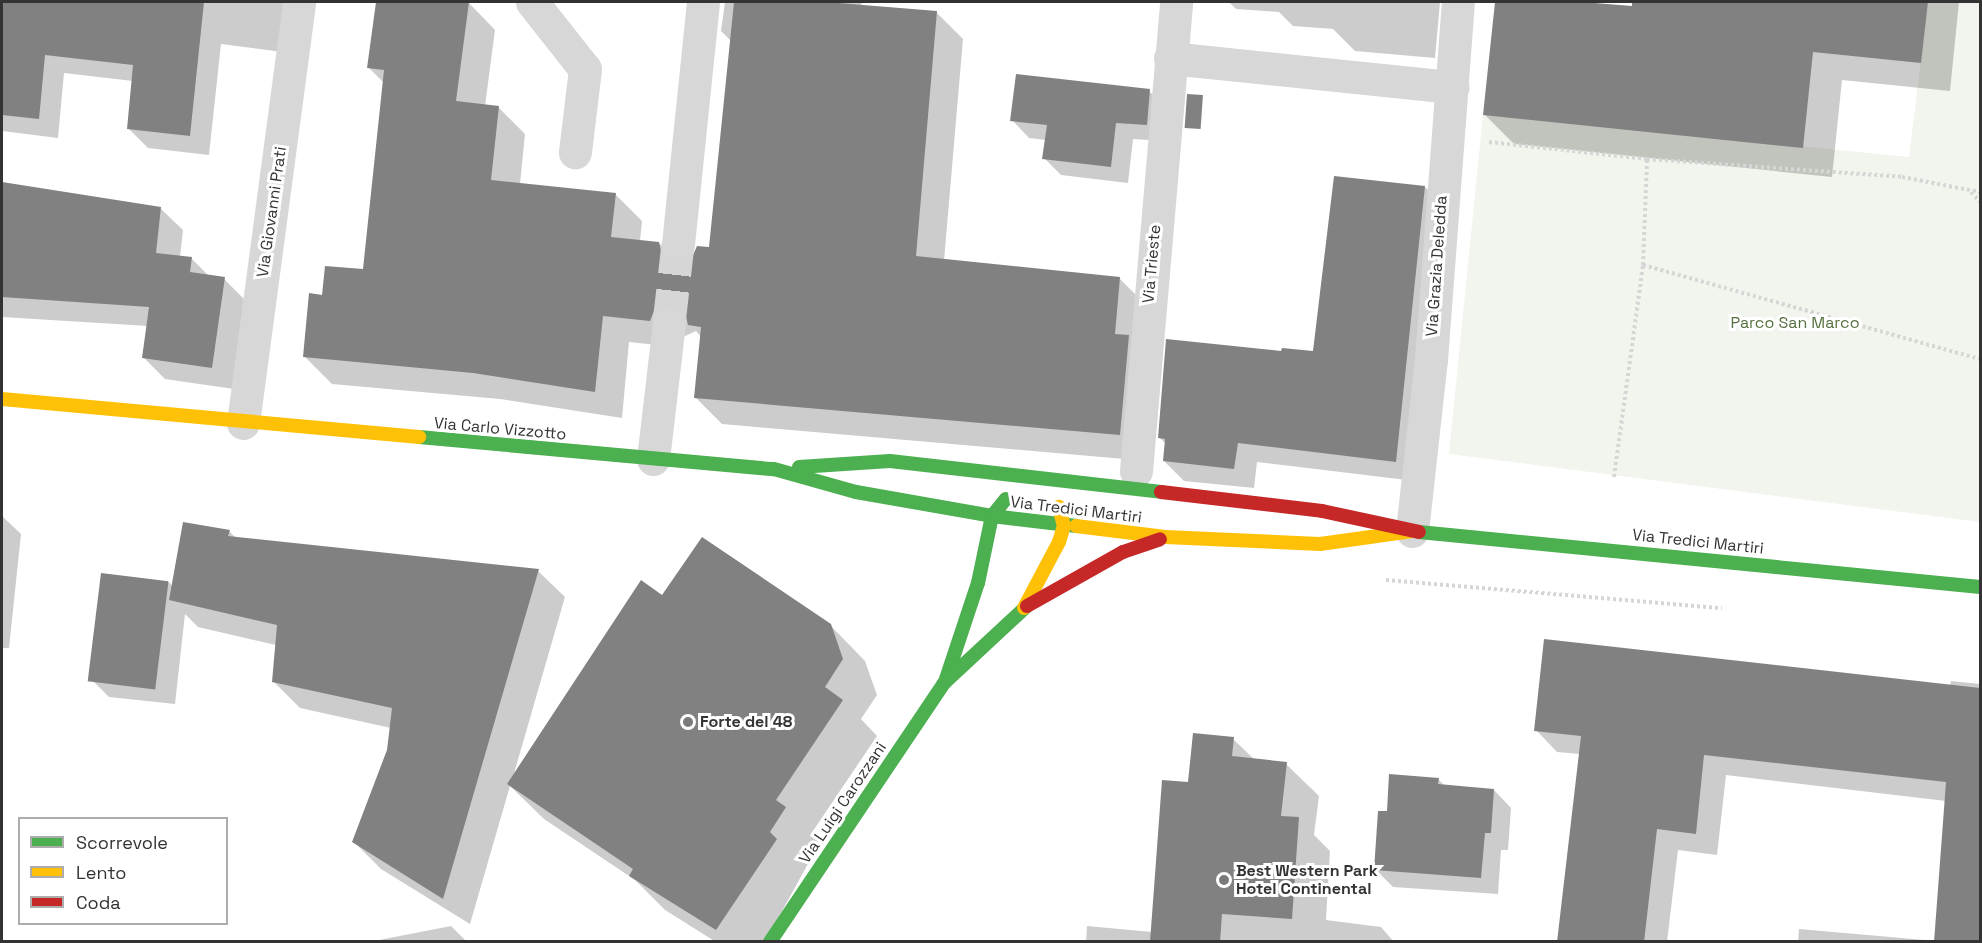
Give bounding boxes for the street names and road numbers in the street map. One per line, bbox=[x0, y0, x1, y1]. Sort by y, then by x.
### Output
street label: Via Giovanni Prati bbox=[253, 145, 291, 279]
street label: Via Grazia Deledda bbox=[1422, 195, 1452, 337]
street label: Via Trieste bbox=[1139, 224, 1165, 304]
street label: Via Carlo Vizzotto bbox=[433, 414, 567, 444]
street label: Via Tredici Martiri bbox=[1009, 492, 1143, 528]
street label: Via Tredici Martiri bbox=[1631, 526, 1765, 558]
street label: Via Luigi Carozzani bbox=[795, 739, 891, 867]

